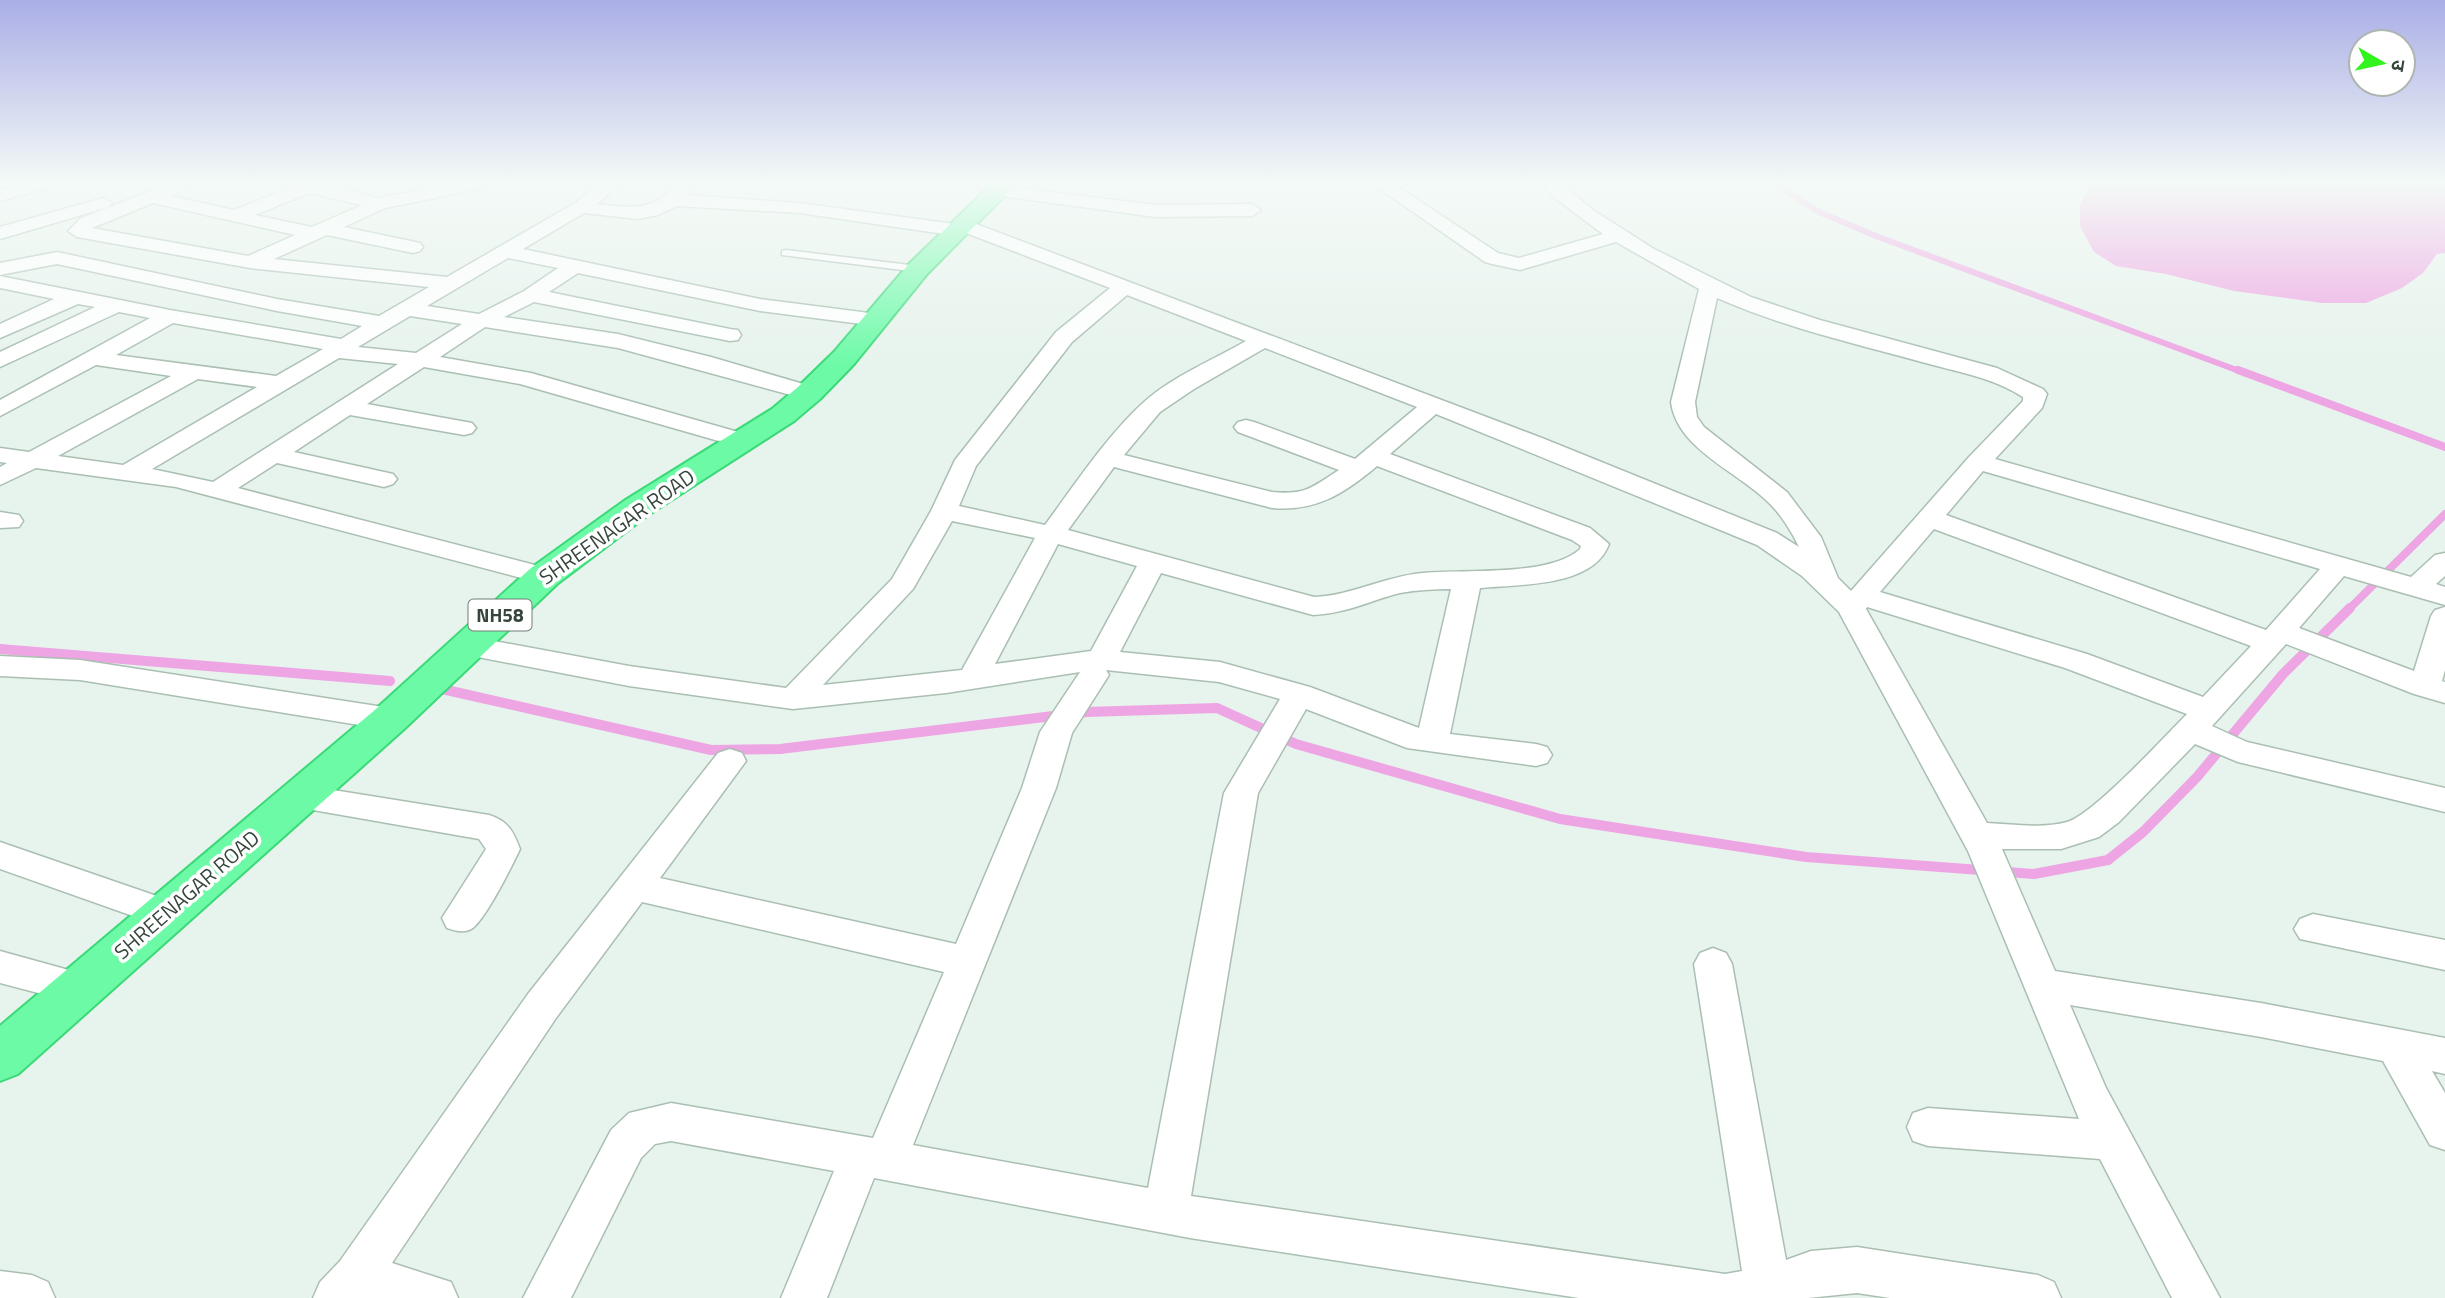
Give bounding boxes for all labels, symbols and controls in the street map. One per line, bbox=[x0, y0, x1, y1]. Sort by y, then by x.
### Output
north arrow bbox=[2347, 28, 2417, 98]
text: उ bbox=[2384, 58, 2414, 74]
street label: SHREENAGAR ROAD bbox=[532, 460, 701, 592]
road number: NH58 bbox=[468, 600, 532, 630]
street label: SHREENAGAR ROAD bbox=[106, 822, 266, 967]

